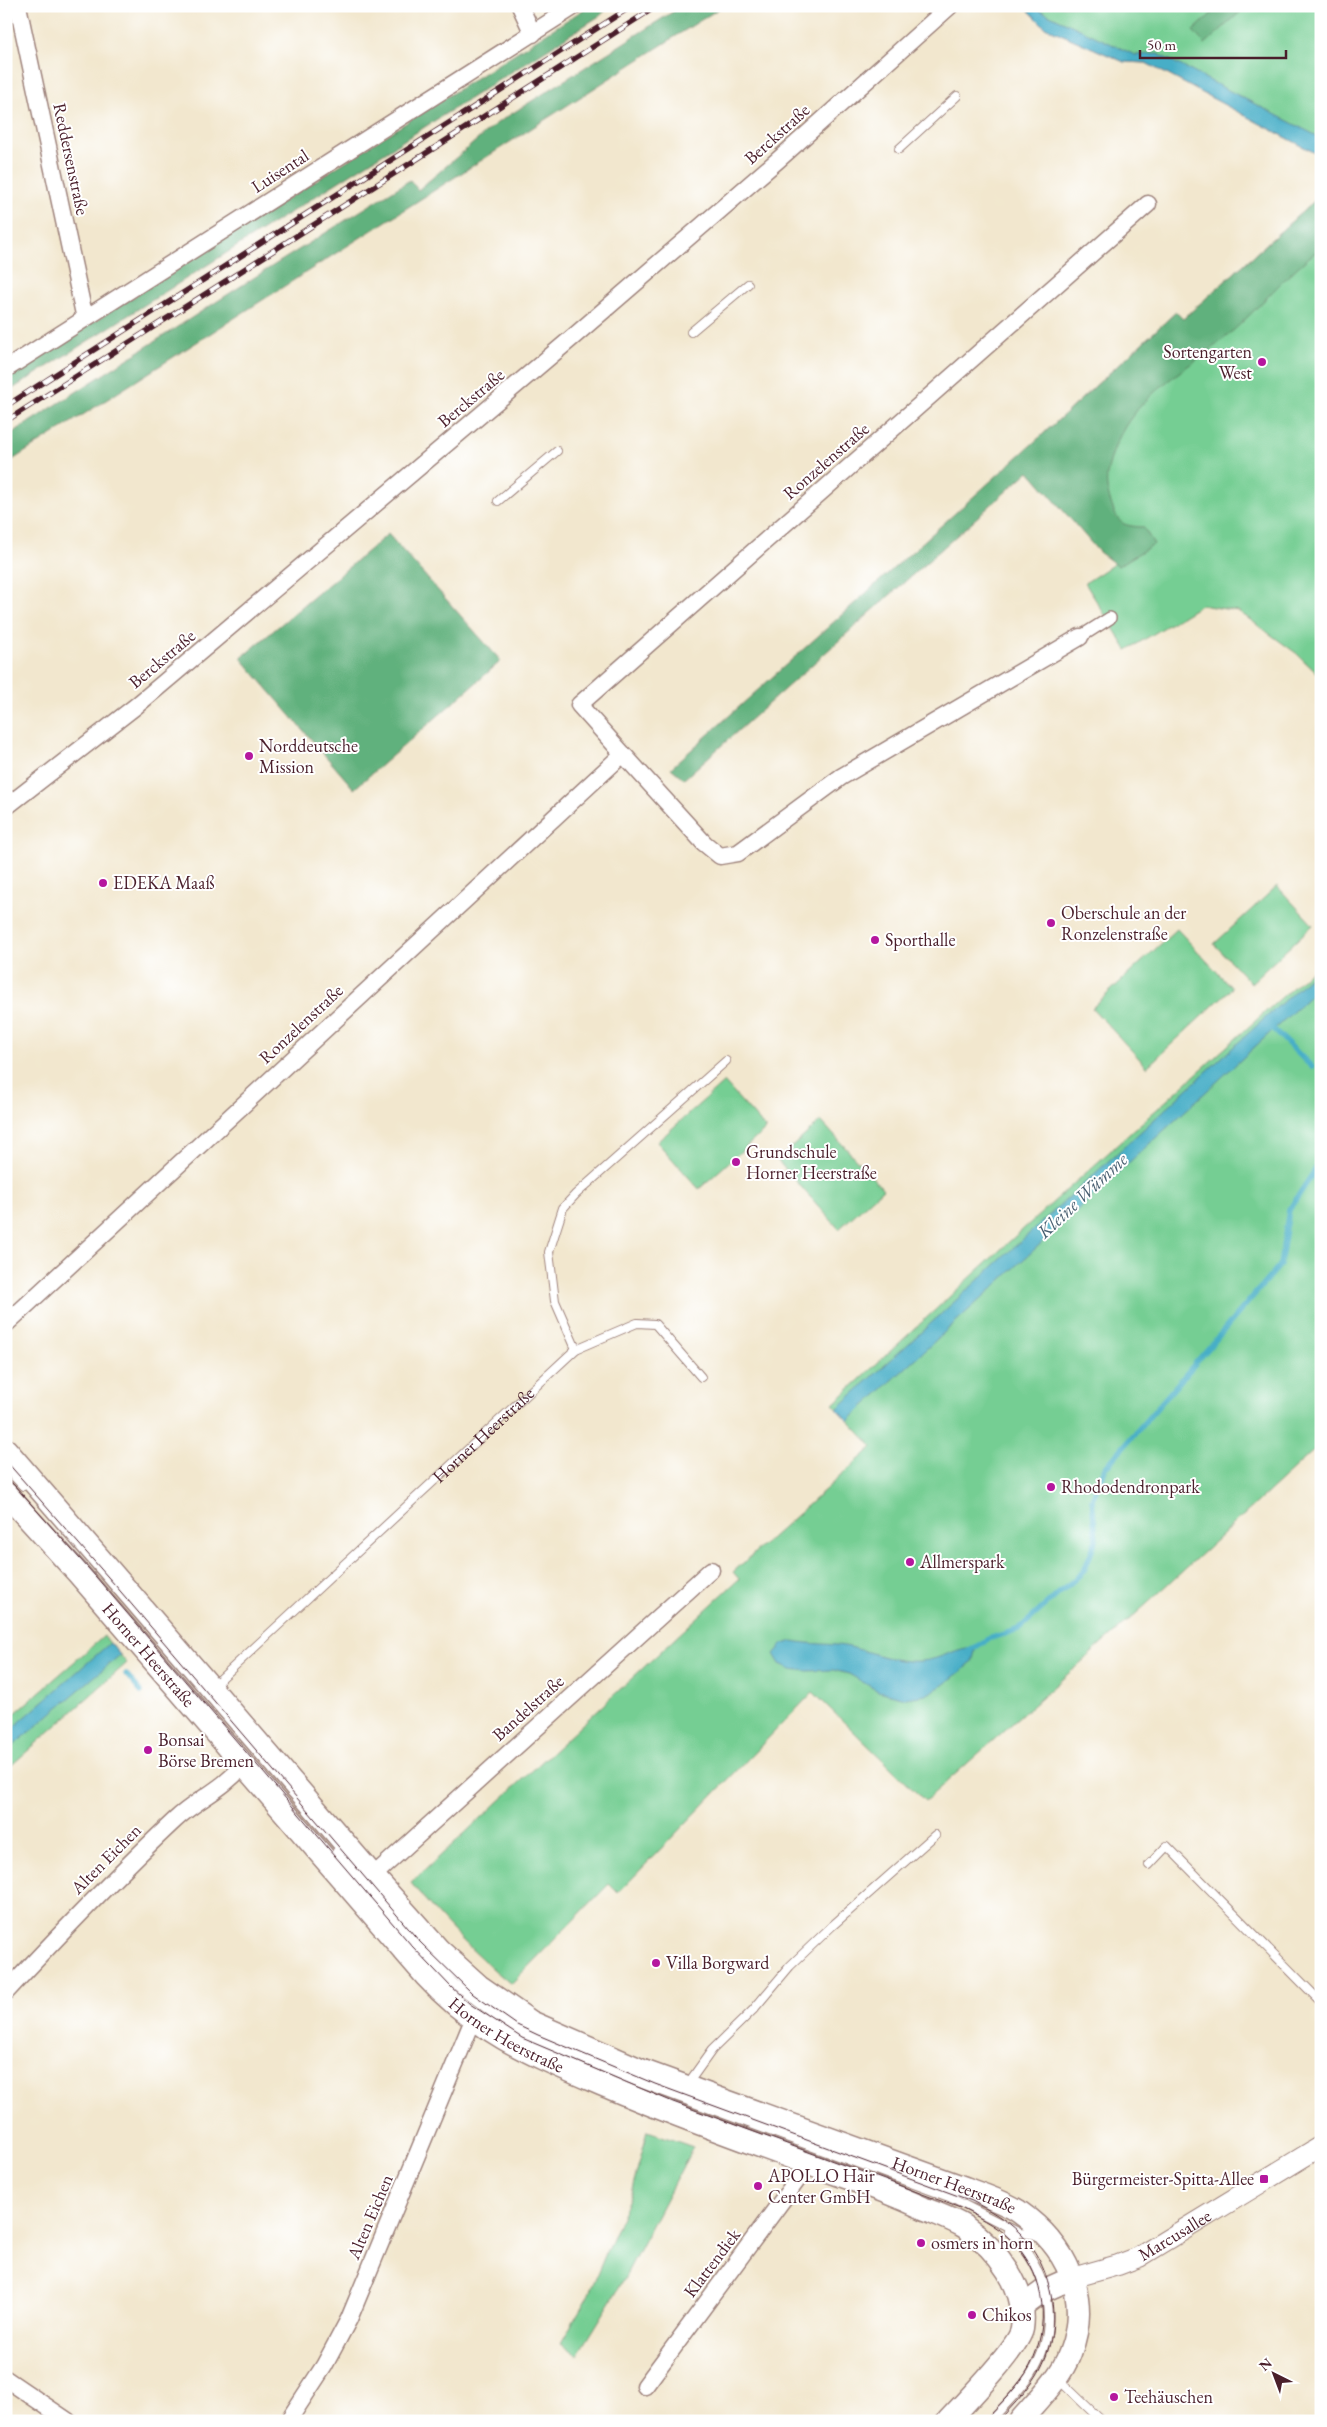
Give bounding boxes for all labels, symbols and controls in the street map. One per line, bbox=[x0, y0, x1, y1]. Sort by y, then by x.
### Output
scale bar bbox=[1140, 28, 1286, 60]
text: 50 m bbox=[1147, 35, 1176, 54]
street label: Berckstraße bbox=[739, 98, 814, 169]
street label: Reddersenstraße bbox=[48, 101, 95, 217]
street label: Luisental bbox=[247, 144, 313, 198]
place label: Sortengarten West bbox=[1163, 340, 1252, 384]
marker: Sortengarten West bbox=[1256, 356, 1268, 368]
street label: Berckstraße bbox=[433, 363, 509, 432]
street label: Ronzelenstraße bbox=[778, 417, 873, 504]
street label: Berckstraße bbox=[124, 624, 200, 693]
place label: Norddeutsche Mission bbox=[259, 734, 358, 778]
marker: Norddeutsche Mission bbox=[243, 750, 255, 762]
place label: EDEKA Maaß bbox=[113, 871, 214, 894]
marker: EDEKA Maaß bbox=[97, 877, 109, 889]
place label: Oberschule an der Ronzelenstraße bbox=[1061, 901, 1186, 945]
marker: Oberschule an der Ronzelenstraße bbox=[1045, 917, 1057, 929]
place label: Sporthalle bbox=[885, 928, 955, 951]
marker: Sporthalle bbox=[869, 934, 881, 946]
street label: Ronzelenstraße bbox=[254, 979, 348, 1068]
place label: Grundschule Horner Heerstraße bbox=[746, 1140, 877, 1184]
water label: Kleine Wümme bbox=[1031, 1147, 1133, 1244]
marker: Grundschule Horner Heerstraße bbox=[730, 1156, 742, 1168]
street label: Horner Heerstraße bbox=[427, 1382, 539, 1488]
place label: Rhododendronpark bbox=[1061, 1475, 1200, 1498]
marker: Rhododendronpark bbox=[1045, 1481, 1057, 1493]
place label: Allmerspark bbox=[919, 1550, 1005, 1573]
marker: Allmerspark bbox=[904, 1556, 916, 1568]
street label: Horner Heerstraße bbox=[98, 1597, 201, 1712]
street label: Bandelstraße bbox=[487, 1669, 568, 1746]
place label: Bonsai Börse Bremen bbox=[158, 1728, 255, 1772]
marker: Bonsai Börse Bremen bbox=[142, 1744, 154, 1756]
street label: Alten Eichen bbox=[65, 1818, 146, 1899]
place label: Villa Borgward bbox=[666, 1951, 770, 1974]
marker: Villa Borgward bbox=[650, 1957, 662, 1969]
street label: Horner Heerstraße bbox=[444, 1992, 568, 2078]
street label: Horner Heerstraße bbox=[889, 2150, 1021, 2219]
place label: APOLLO Hair Center GmbH bbox=[767, 2164, 875, 2208]
place label: Bürgermeister-Spitta-Allee bbox=[1072, 2167, 1254, 2190]
street label: Alten Eichen bbox=[341, 2170, 398, 2264]
marker: Bürgermeister-Spitta-Allee bbox=[1258, 2173, 1270, 2185]
marker: APOLLO Hair Center GmbH bbox=[752, 2180, 764, 2192]
street label: Marcusallee bbox=[1134, 2204, 1215, 2266]
street label: Klattendiek bbox=[678, 2223, 745, 2302]
place label: osmers in horn bbox=[931, 2231, 1034, 2254]
marker: osmers in horn bbox=[915, 2237, 927, 2249]
place label: Chikos bbox=[982, 2303, 1032, 2326]
marker: Chikos bbox=[966, 2309, 978, 2321]
north arrow bbox=[1250, 2350, 1300, 2400]
text: N bbox=[1255, 2353, 1276, 2375]
place label: Teehäuschen bbox=[1124, 2385, 1213, 2408]
marker: Teehäuschen bbox=[1108, 2391, 1120, 2403]

